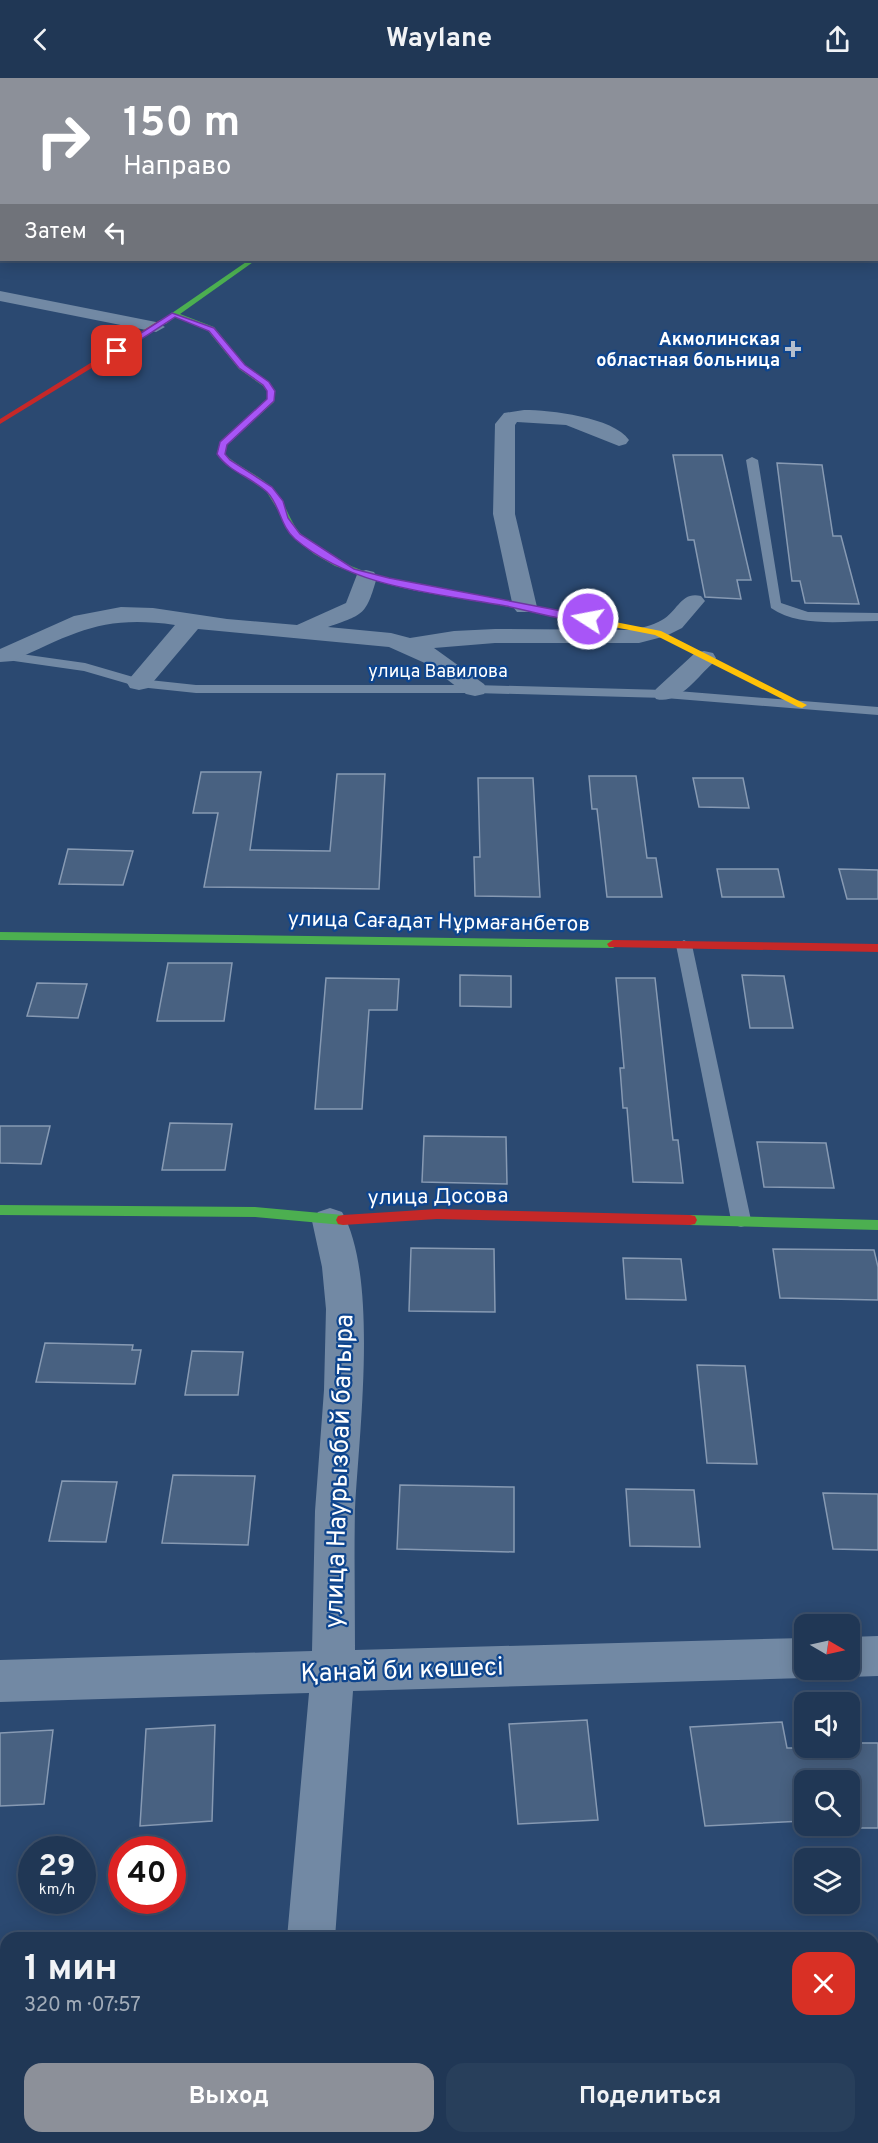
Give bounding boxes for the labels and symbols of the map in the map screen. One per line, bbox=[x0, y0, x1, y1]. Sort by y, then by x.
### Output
pin bbox=[91, 325, 142, 376]
place label: Акмолинская областная больница bbox=[596, 329, 780, 373]
marker: Акмолинская областная больница bbox=[784, 340, 802, 358]
position arrow bbox=[556, 587, 620, 651]
street label: улица Вавилова bbox=[368, 661, 508, 684]
street label: улица Сағадат Нұрмағанбетов bbox=[288, 906, 590, 939]
street label: улица Досова bbox=[367, 1183, 509, 1212]
street label: улица Наурызбай батыра bbox=[319, 1313, 362, 1629]
north arrow bbox=[794, 1614, 860, 1680]
street label: Қанай би көшесі bbox=[300, 1651, 504, 1692]
speed limit sign: 40 bbox=[108, 1836, 186, 1914]

